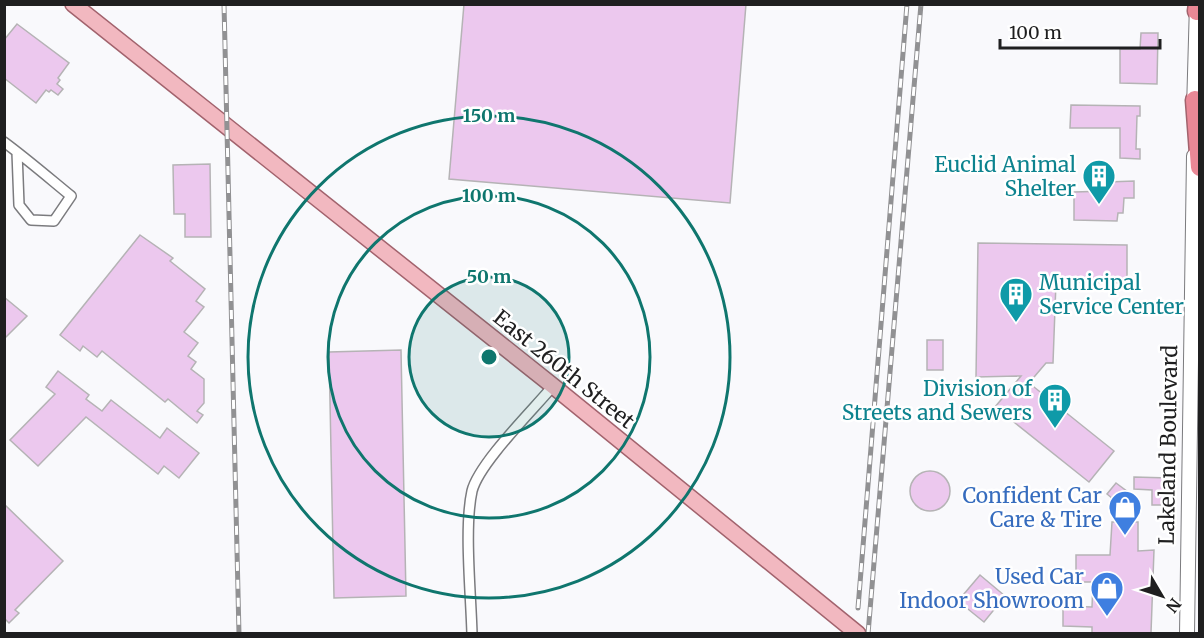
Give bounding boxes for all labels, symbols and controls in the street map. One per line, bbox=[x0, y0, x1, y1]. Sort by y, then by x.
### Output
scale bar bbox=[1000, 12, 1160, 50]
text: 100 m bbox=[1009, 21, 1062, 44]
text: 150 m bbox=[463, 104, 515, 127]
place label: Euclid Animal Shelter bbox=[934, 151, 1076, 202]
building icon: Euclid Animal Shelter bbox=[1081, 158, 1117, 205]
text: 100 m bbox=[462, 184, 516, 207]
text: 50 m bbox=[467, 265, 511, 288]
place label: Municipal Service Center bbox=[1039, 269, 1184, 320]
building icon: Municipal Service Center bbox=[998, 276, 1034, 323]
street label: East 260th Street bbox=[488, 304, 640, 434]
street label: Lakeland Boulevard bbox=[1153, 344, 1183, 545]
centre of rings bbox=[479, 347, 499, 367]
place label: Division of Streets and Sewers bbox=[842, 375, 1033, 426]
building icon: Division of Streets and Sewers bbox=[1037, 382, 1073, 429]
place label: Confident Car Care & Tire bbox=[962, 482, 1102, 533]
shop icon: Confident Car Care & Tire bbox=[1107, 489, 1143, 536]
place label: Used Car Indoor Showroom bbox=[899, 563, 1084, 614]
north arrow bbox=[1132, 566, 1192, 626]
shop icon: Used Car Indoor Showroom bbox=[1089, 570, 1125, 617]
text: N bbox=[1162, 594, 1185, 617]

